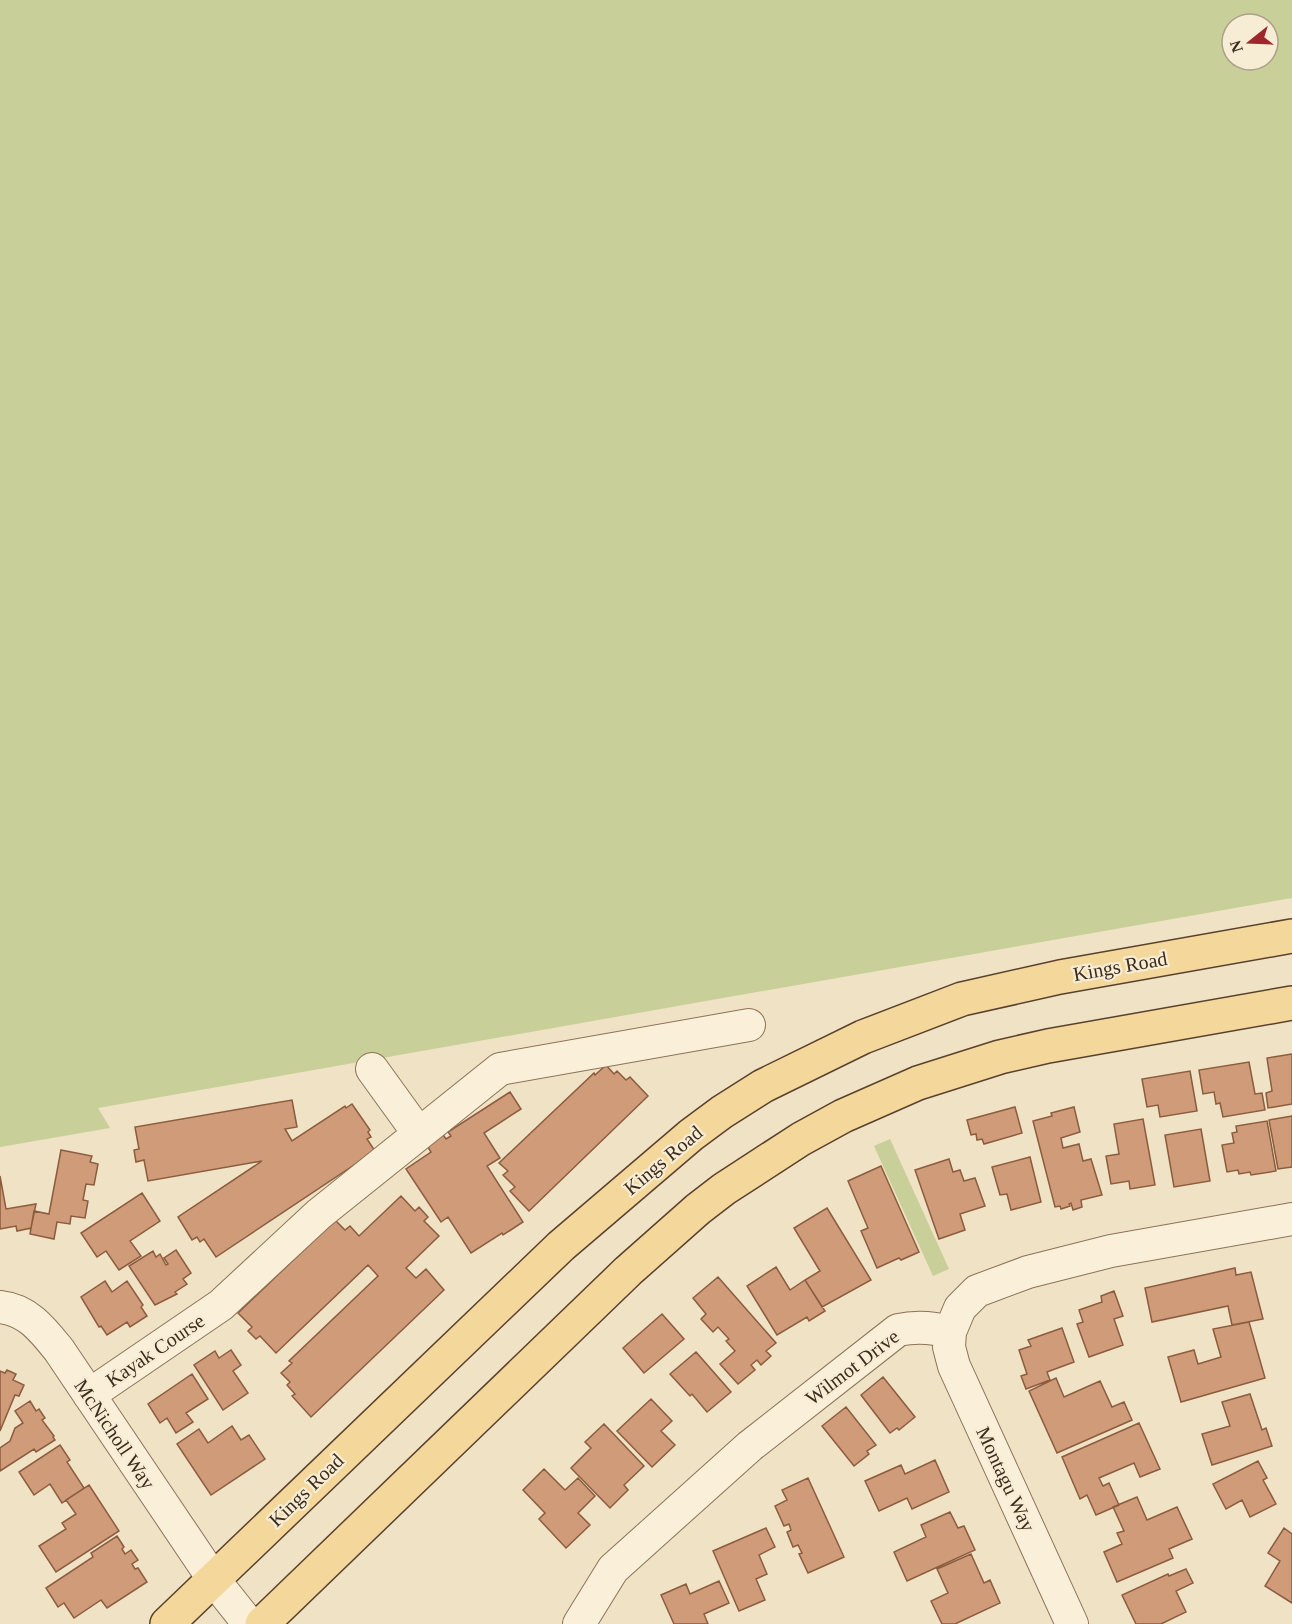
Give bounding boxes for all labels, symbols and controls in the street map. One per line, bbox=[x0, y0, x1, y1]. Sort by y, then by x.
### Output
north arrow bbox=[1220, 12, 1280, 72]
text: N bbox=[1226, 38, 1246, 55]
street label: Kings Road bbox=[1071, 947, 1169, 986]
street label: Kings Road bbox=[620, 1121, 707, 1200]
street label: Kayak Course bbox=[102, 1309, 209, 1392]
street label: Wilmot Drive bbox=[801, 1325, 903, 1409]
street label: McNicholl Way bbox=[69, 1375, 160, 1494]
street label: Montagu Way bbox=[971, 1423, 1040, 1535]
street label: Kings Road bbox=[264, 1449, 349, 1532]

